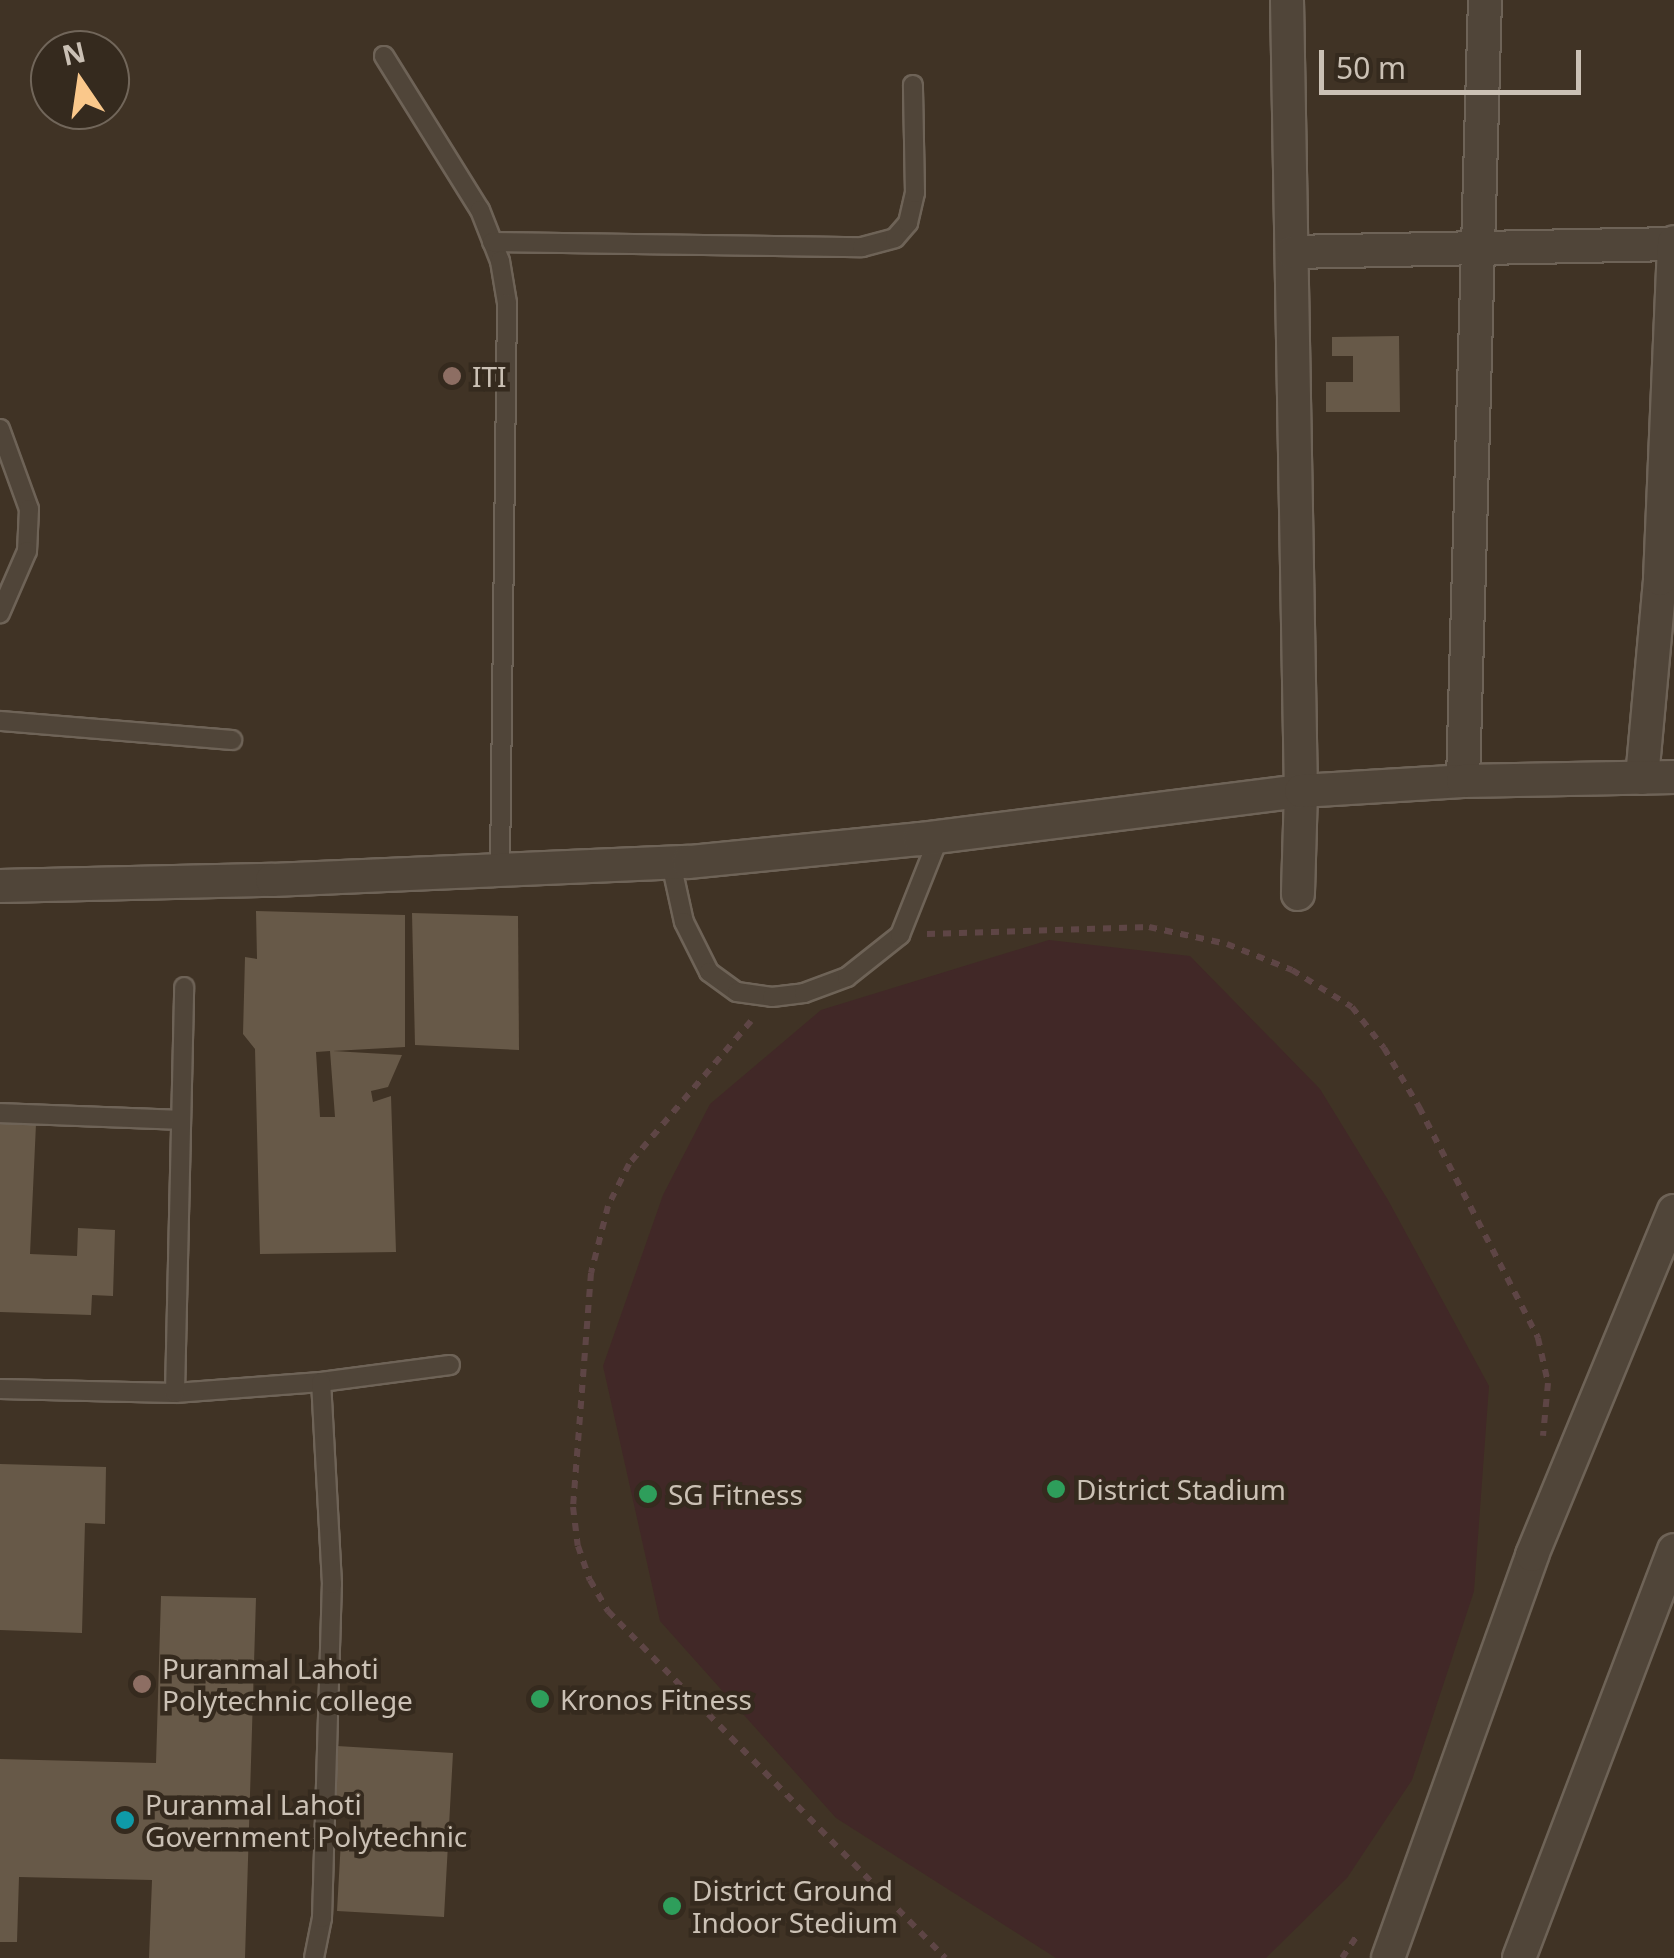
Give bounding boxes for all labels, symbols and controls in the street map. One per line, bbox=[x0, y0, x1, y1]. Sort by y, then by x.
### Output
north arrow bbox=[30, 30, 130, 130]
scale bar bbox=[1324, 30, 1586, 92]
text: N bbox=[58, 32, 89, 74]
text: 50 m bbox=[1336, 47, 1406, 88]
place label: ITI bbox=[472, 359, 507, 393]
marker: ITI bbox=[441, 365, 463, 387]
place label: District Stadium bbox=[1076, 1472, 1286, 1506]
place label: SG Fitness bbox=[668, 1477, 803, 1511]
marker: District Stadium bbox=[1045, 1478, 1067, 1500]
marker: SG Fitness bbox=[637, 1483, 659, 1505]
place label: Puranmal Lahoti Polytechnic college bbox=[162, 1651, 413, 1717]
marker: Puranmal Lahoti Polytechnic college bbox=[131, 1673, 153, 1695]
place label: Kronos Fitness bbox=[560, 1682, 752, 1716]
marker: Kronos Fitness bbox=[529, 1688, 551, 1710]
place label: Puranmal Lahoti Government Polytechnic bbox=[145, 1787, 467, 1853]
marker: Puranmal Lahoti Government Polytechnic bbox=[114, 1809, 136, 1831]
place label: District Ground Indoor Stedium bbox=[692, 1873, 898, 1939]
marker: District Ground Indoor Stedium bbox=[661, 1895, 683, 1917]

